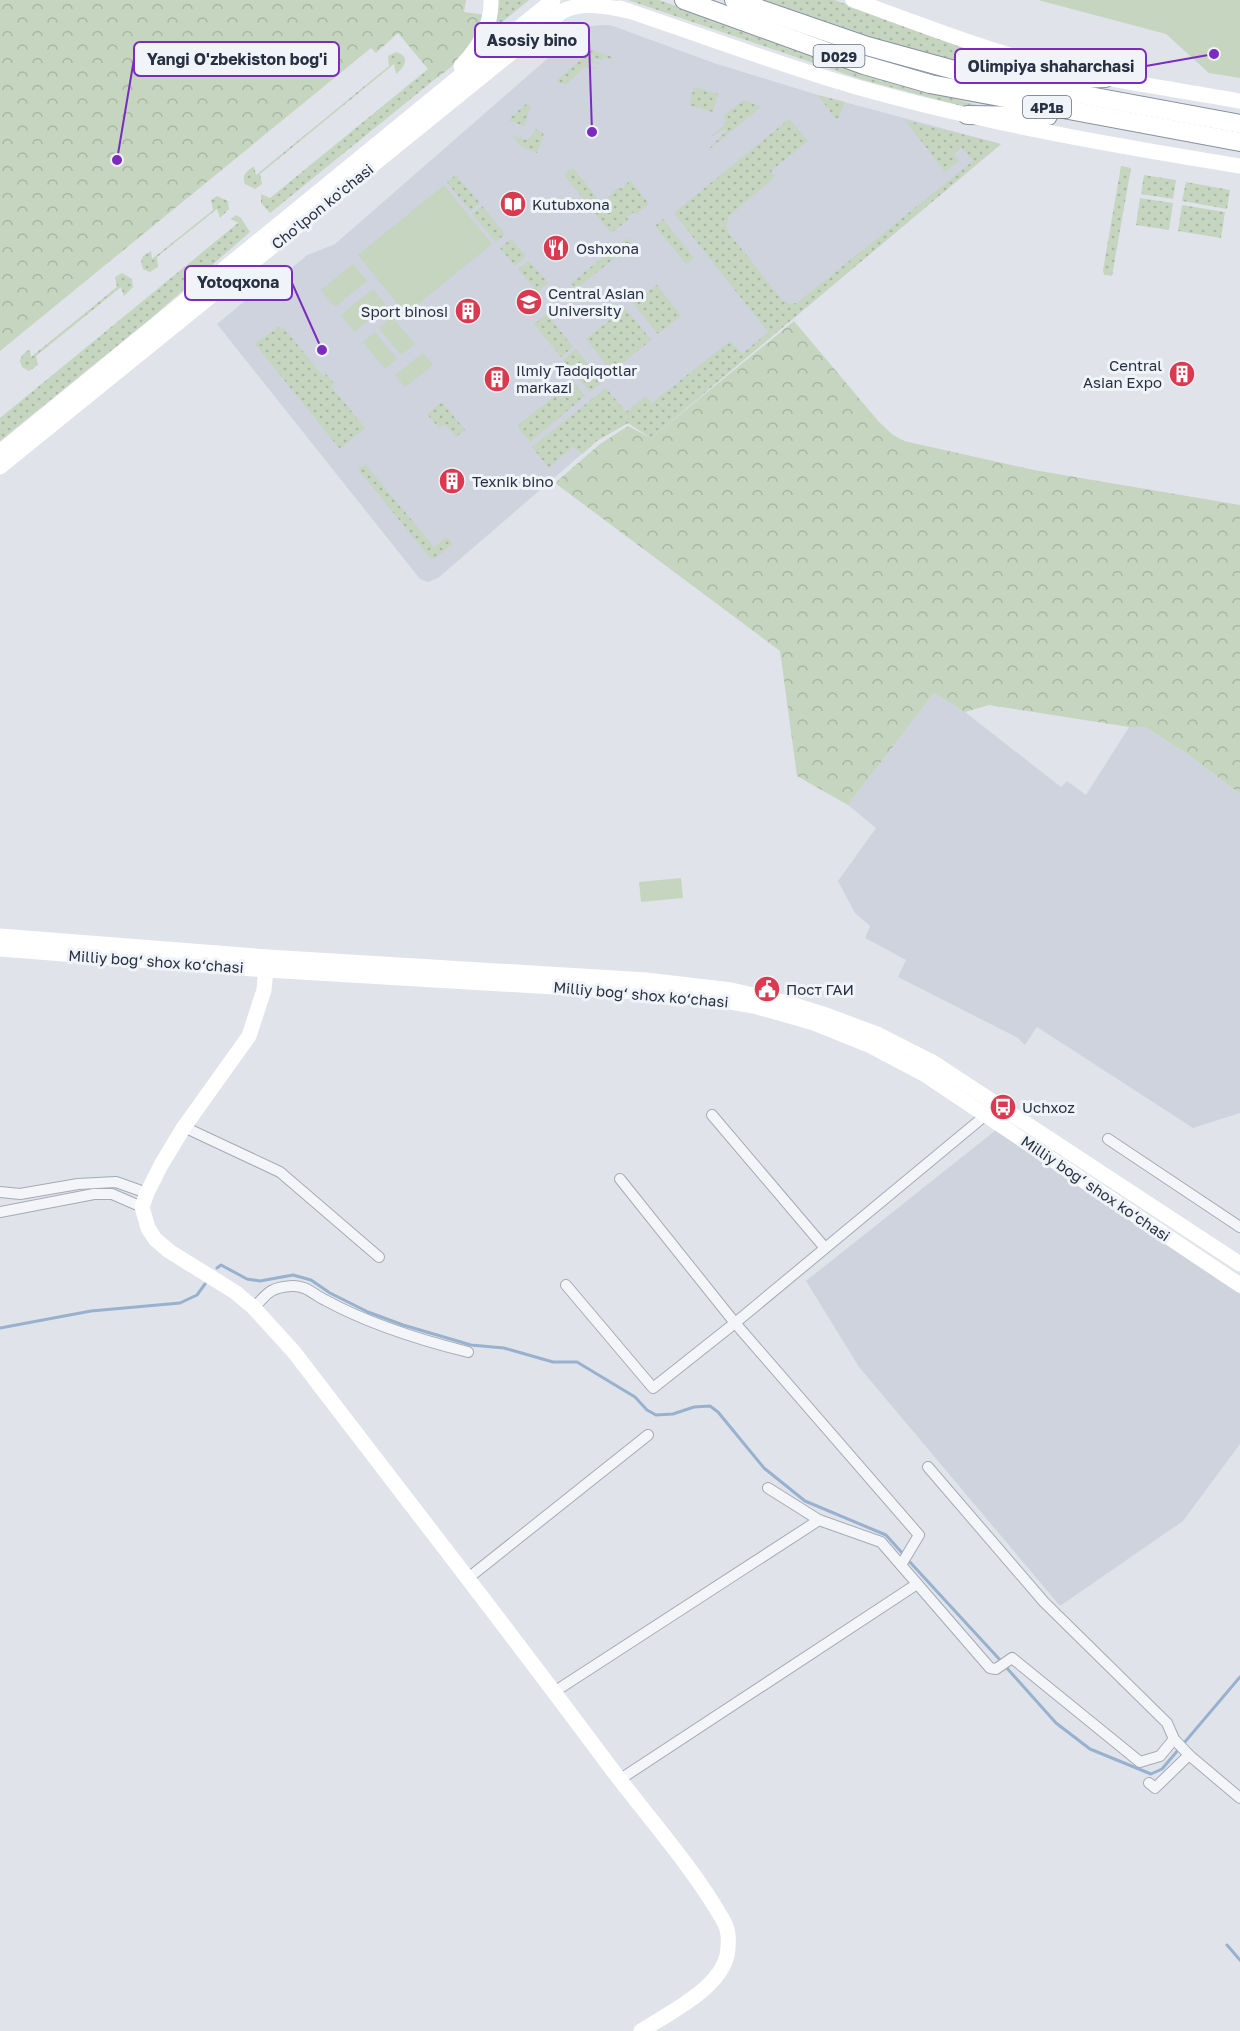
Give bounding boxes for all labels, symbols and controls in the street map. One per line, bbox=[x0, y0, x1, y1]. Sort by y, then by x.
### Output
callout: Asosiy bino bbox=[475, 23, 589, 57]
text: Asosiy bino bbox=[487, 30, 578, 50]
callout: Yangi O'zbekiston bog'i bbox=[134, 42, 339, 76]
road number: D029 bbox=[814, 45, 864, 67]
text: Yangi O'zbekiston bog'i bbox=[147, 49, 327, 69]
callout: Olimpiya shaharchasi bbox=[955, 49, 1146, 83]
text: Olimpiya shaharchasi bbox=[968, 56, 1135, 76]
road number: 4Р1в bbox=[1023, 96, 1071, 118]
street label: Cho'lpon ko'chasi bbox=[268, 159, 376, 253]
library icon: Kutubxona bbox=[498, 189, 528, 219]
place label: Kutubxona bbox=[532, 195, 610, 213]
restaurant icon: Oshxona bbox=[541, 233, 571, 263]
place label: Oshxona bbox=[576, 239, 639, 257]
callout: Yotoqxona bbox=[185, 266, 292, 300]
text: Yotoqxona bbox=[197, 272, 279, 292]
place label: Central Asian University bbox=[548, 284, 644, 319]
school or university icon: Central Asian University bbox=[514, 287, 544, 317]
building icon: Sport binosi bbox=[453, 296, 483, 326]
place label: Sport binosi bbox=[361, 302, 448, 320]
place label: Central Asian Expo bbox=[1083, 356, 1162, 391]
building icon: Central Asian Expo bbox=[1167, 359, 1197, 389]
place label: Ilmiy Tadqiqotlar markazi bbox=[516, 361, 637, 396]
building icon: Ilmiy Tadqiqotlar markazi bbox=[482, 364, 512, 394]
building icon: Texnik bino bbox=[437, 466, 467, 496]
place label: Texnik bino bbox=[472, 472, 554, 490]
street label: Milliy bog‘ shox ko‘chasi bbox=[68, 946, 244, 976]
public building icon: Пост ГАИ bbox=[752, 974, 782, 1004]
street label: Milliy bog‘ shox ko‘chasi bbox=[553, 977, 729, 1011]
place label: Пост ГАИ bbox=[786, 980, 854, 998]
bus stop icon: Uchxoz bbox=[988, 1092, 1018, 1122]
place label: Uchxoz bbox=[1022, 1098, 1075, 1116]
street label: Milliy bog‘ shox ko‘chasi bbox=[1018, 1131, 1174, 1245]

